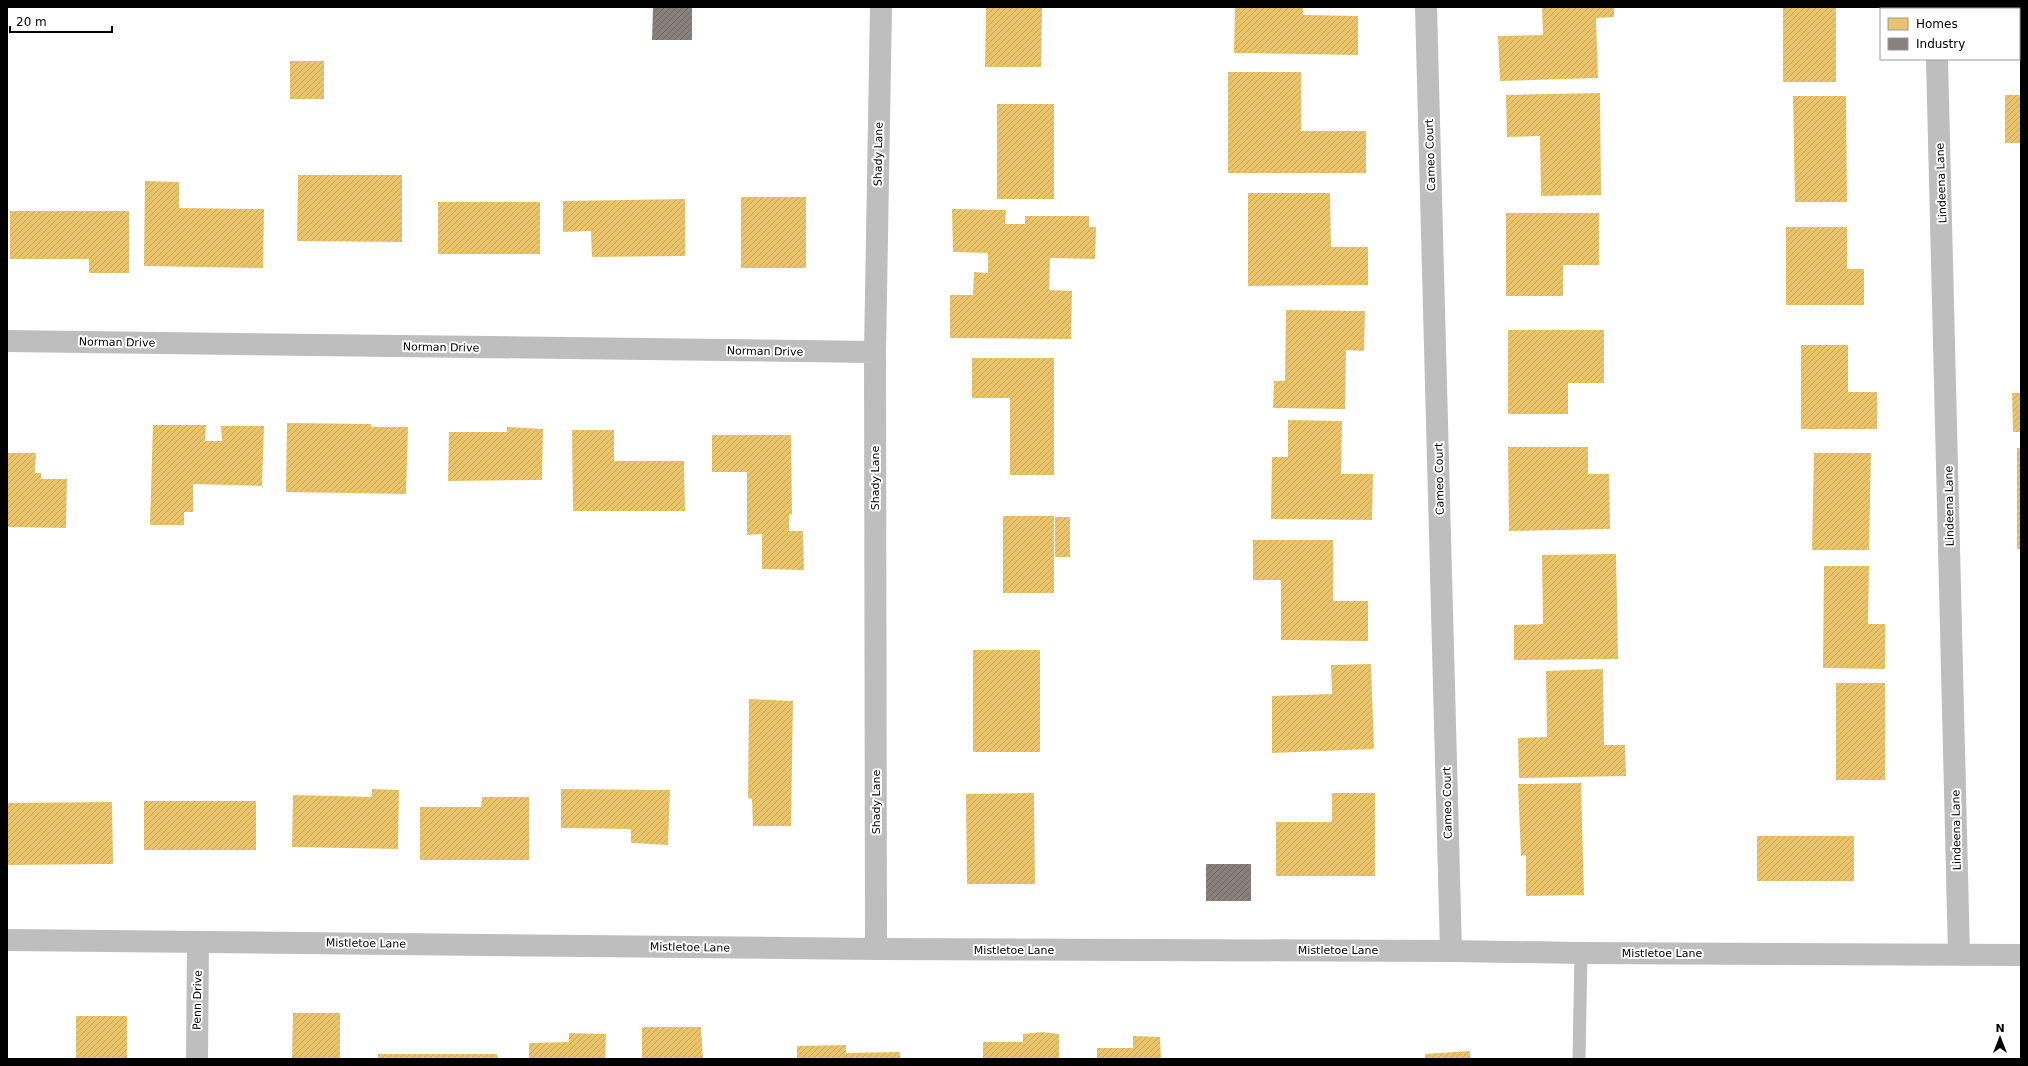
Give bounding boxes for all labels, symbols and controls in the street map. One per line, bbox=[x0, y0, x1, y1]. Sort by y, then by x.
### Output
scale bar bbox=[10, 8, 112, 34]
legend bbox=[1880, 8, 2020, 60]
text: 20 m bbox=[16, 15, 47, 29]
text: Homes bbox=[1916, 17, 1958, 31]
text: Industry bbox=[1916, 37, 1965, 51]
street label: Cameo Court bbox=[1423, 118, 1438, 191]
street label: Shady Lane bbox=[871, 122, 886, 186]
street label: Lindeena Lane bbox=[1934, 142, 1949, 223]
street label: Norman Drive bbox=[79, 335, 156, 350]
street label: Norman Drive bbox=[403, 340, 480, 355]
street label: Norman Drive bbox=[727, 344, 804, 359]
street label: Cameo Court bbox=[1432, 442, 1447, 515]
street label: Shady Lane bbox=[869, 446, 882, 510]
street label: Lindeena Lane bbox=[1942, 465, 1957, 546]
street label: Cameo Court bbox=[1440, 766, 1455, 839]
street label: Shady Lane bbox=[870, 770, 883, 834]
street label: Lindeena Lane bbox=[1949, 789, 1964, 870]
street label: Mistletoe Lane bbox=[326, 936, 406, 951]
street label: Mistletoe Lane bbox=[650, 940, 730, 955]
street label: Mistletoe Lane bbox=[974, 944, 1054, 957]
street label: Mistletoe Lane bbox=[1298, 944, 1378, 957]
street label: Mistletoe Lane bbox=[1622, 947, 1702, 960]
street label: Penn Drive bbox=[190, 970, 205, 1030]
north arrow bbox=[1980, 1018, 2020, 1058]
text: N bbox=[1995, 1022, 2005, 1035]

